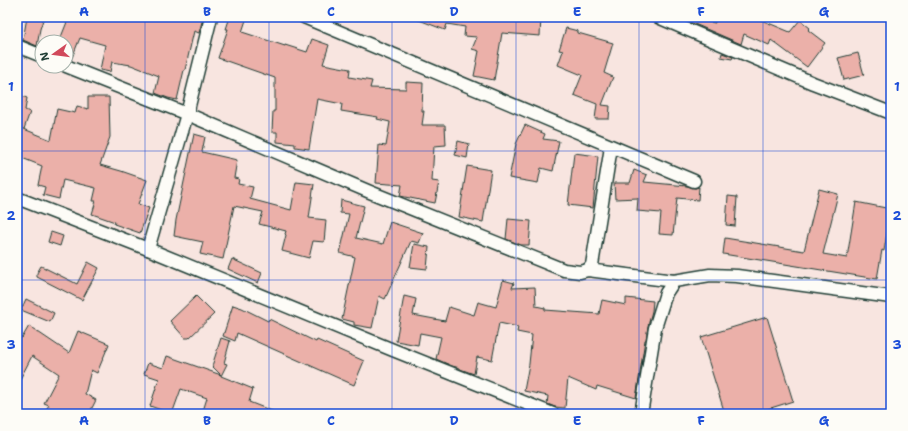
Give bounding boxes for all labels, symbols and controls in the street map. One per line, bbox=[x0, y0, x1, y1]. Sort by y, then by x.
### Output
text: A bbox=[79, 3, 89, 20]
text: B bbox=[203, 3, 211, 20]
text: C bbox=[327, 3, 335, 20]
text: D bbox=[449, 3, 459, 20]
text: E bbox=[573, 3, 582, 20]
text: F bbox=[697, 3, 705, 20]
text: G bbox=[819, 3, 830, 20]
north arrow bbox=[34, 34, 74, 74]
text: N bbox=[36, 50, 53, 62]
text: 1 bbox=[8, 78, 14, 95]
text: 1 bbox=[894, 78, 900, 95]
text: 2 bbox=[6, 207, 16, 224]
text: 2 bbox=[892, 207, 902, 224]
text: 3 bbox=[6, 336, 16, 353]
text: 3 bbox=[892, 336, 902, 353]
text: A bbox=[79, 412, 89, 429]
text: B bbox=[203, 412, 211, 429]
text: C bbox=[327, 412, 335, 429]
text: D bbox=[449, 412, 459, 429]
text: E bbox=[573, 412, 582, 429]
text: F bbox=[697, 412, 705, 429]
text: G bbox=[819, 412, 830, 429]

